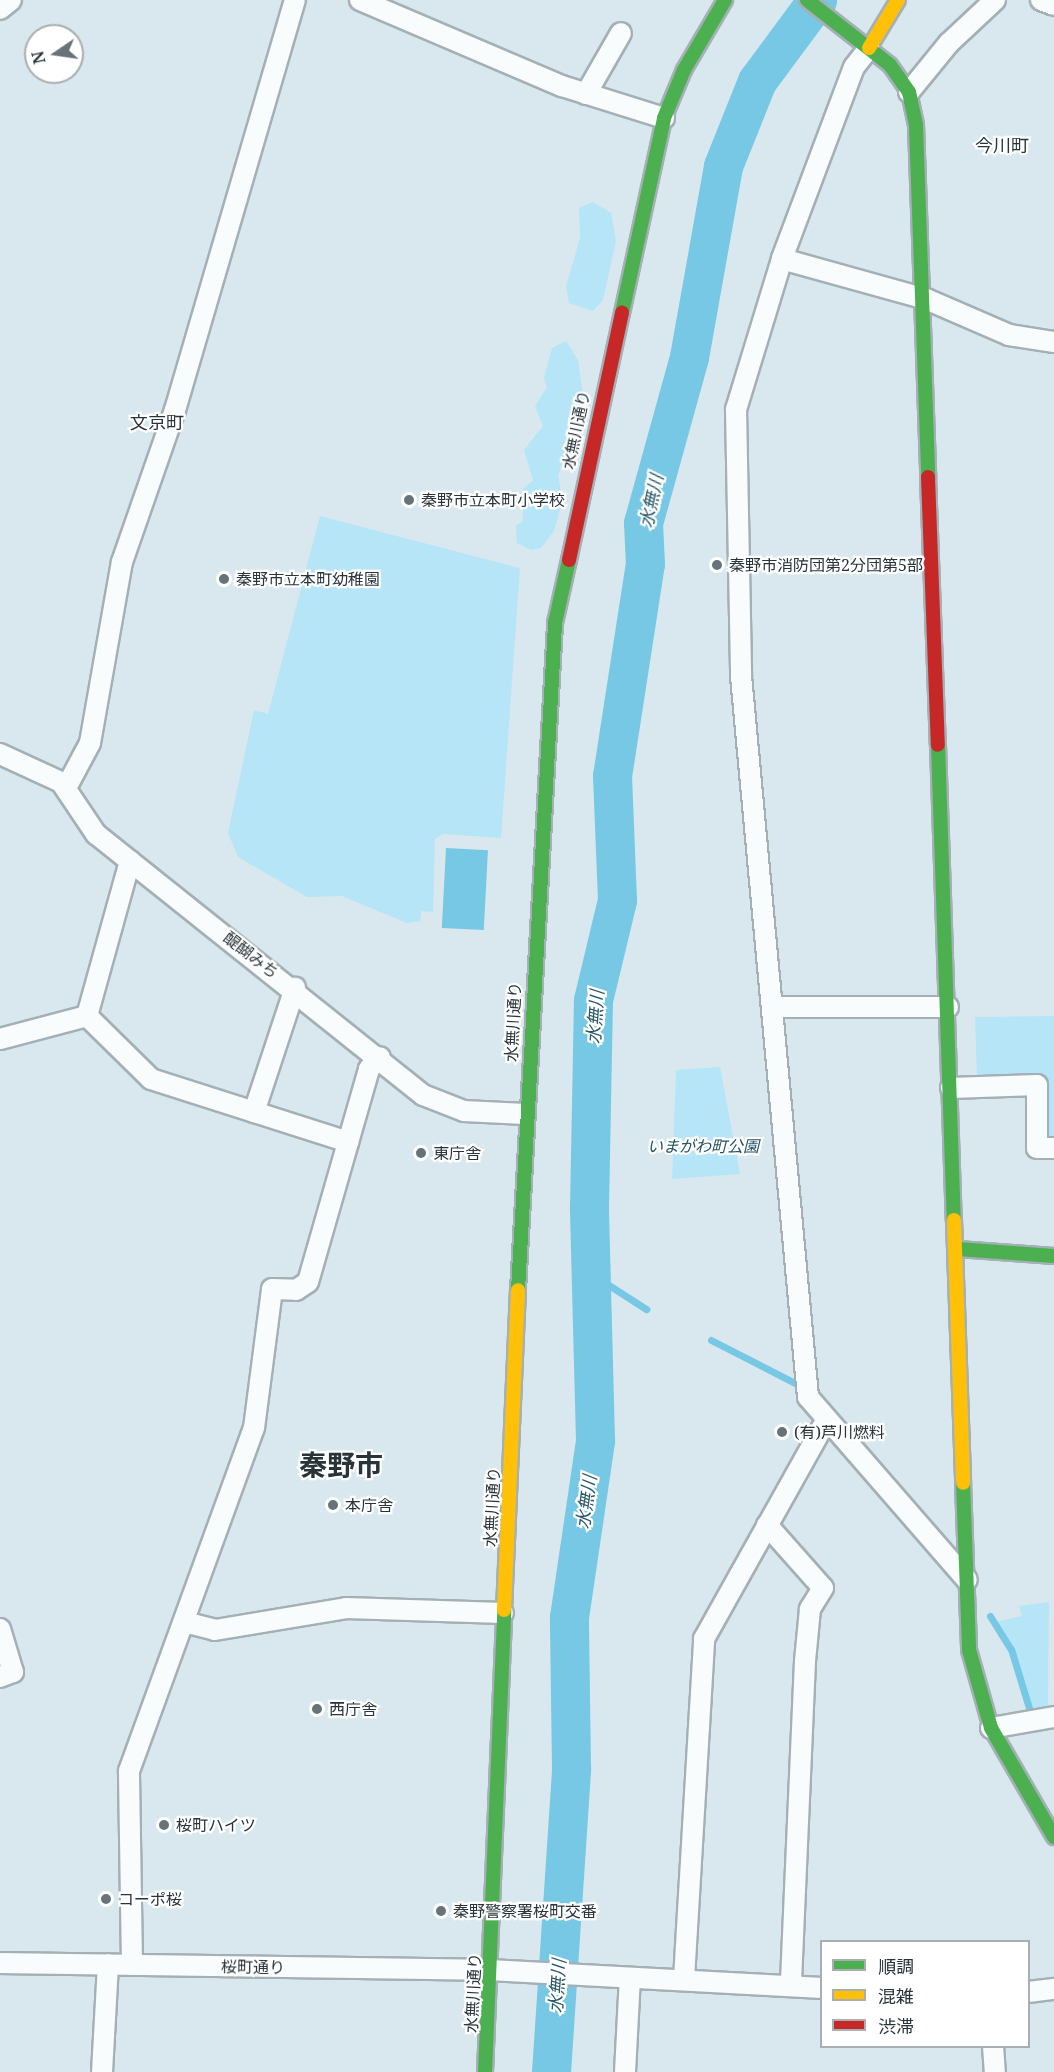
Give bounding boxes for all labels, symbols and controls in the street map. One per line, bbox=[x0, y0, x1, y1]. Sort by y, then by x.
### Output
north arrow bbox=[24, 24, 84, 84]
text: N bbox=[26, 49, 51, 66]
district label: 今川町 bbox=[975, 134, 1029, 156]
street label: 水無川通り bbox=[558, 389, 594, 471]
district label: 文京町 bbox=[130, 411, 184, 433]
water label: 水無川 bbox=[635, 472, 667, 530]
place label: 秦野市立本町小学校 bbox=[421, 490, 565, 510]
marker: 秦野市立本町小学校 bbox=[402, 493, 416, 507]
place label: 秦野市消防団第2分団第5部 bbox=[729, 555, 923, 575]
marker: 秦野市消防団第2分団第5部 bbox=[710, 558, 724, 572]
place label: 秦野市立本町幼稚園 bbox=[236, 569, 380, 589]
marker: 秦野市立本町幼稚園 bbox=[217, 572, 231, 586]
street label: 醍醐みち bbox=[220, 928, 282, 982]
street label: 水無川通り bbox=[501, 982, 525, 1062]
water label: 水無川 bbox=[582, 989, 608, 1045]
park label: いまがわ町公園 bbox=[647, 1136, 759, 1156]
place label: 東庁舎 bbox=[433, 1143, 481, 1163]
marker: 東庁舎 bbox=[414, 1146, 428, 1160]
place label: (有)芦川燃料 bbox=[794, 1422, 885, 1442]
marker: (有)芦川燃料 bbox=[775, 1425, 789, 1439]
district label: 秦野市 bbox=[299, 1447, 383, 1481]
street label: 水無川通り bbox=[480, 1467, 504, 1547]
water label: 水無川 bbox=[572, 1474, 600, 1530]
place label: 本庁舎 bbox=[345, 1495, 393, 1515]
marker: 本庁舎 bbox=[326, 1498, 340, 1512]
place label: 西庁舎 bbox=[329, 1699, 377, 1719]
marker: 西庁舎 bbox=[310, 1702, 324, 1716]
place label: 桜町ハイツ bbox=[176, 1815, 256, 1835]
marker: 桜町ハイツ bbox=[157, 1818, 171, 1832]
place label: コーポ桜 bbox=[118, 1889, 182, 1909]
marker: コーポ桜 bbox=[99, 1892, 113, 1906]
place label: 秦野警察署桜町交番 bbox=[453, 1901, 597, 1921]
marker: 秦野警察署桜町交番 bbox=[434, 1904, 448, 1918]
legend bbox=[820, 1940, 1030, 2048]
street label: 水無川通り bbox=[461, 1953, 485, 2033]
text: 順調 bbox=[878, 1954, 914, 1978]
street label: 桜町通り bbox=[221, 1957, 285, 1977]
water label: 水無川 bbox=[544, 1958, 570, 2014]
text: 混雑 bbox=[878, 1984, 914, 2008]
text: 渋滞 bbox=[878, 2014, 914, 2038]

